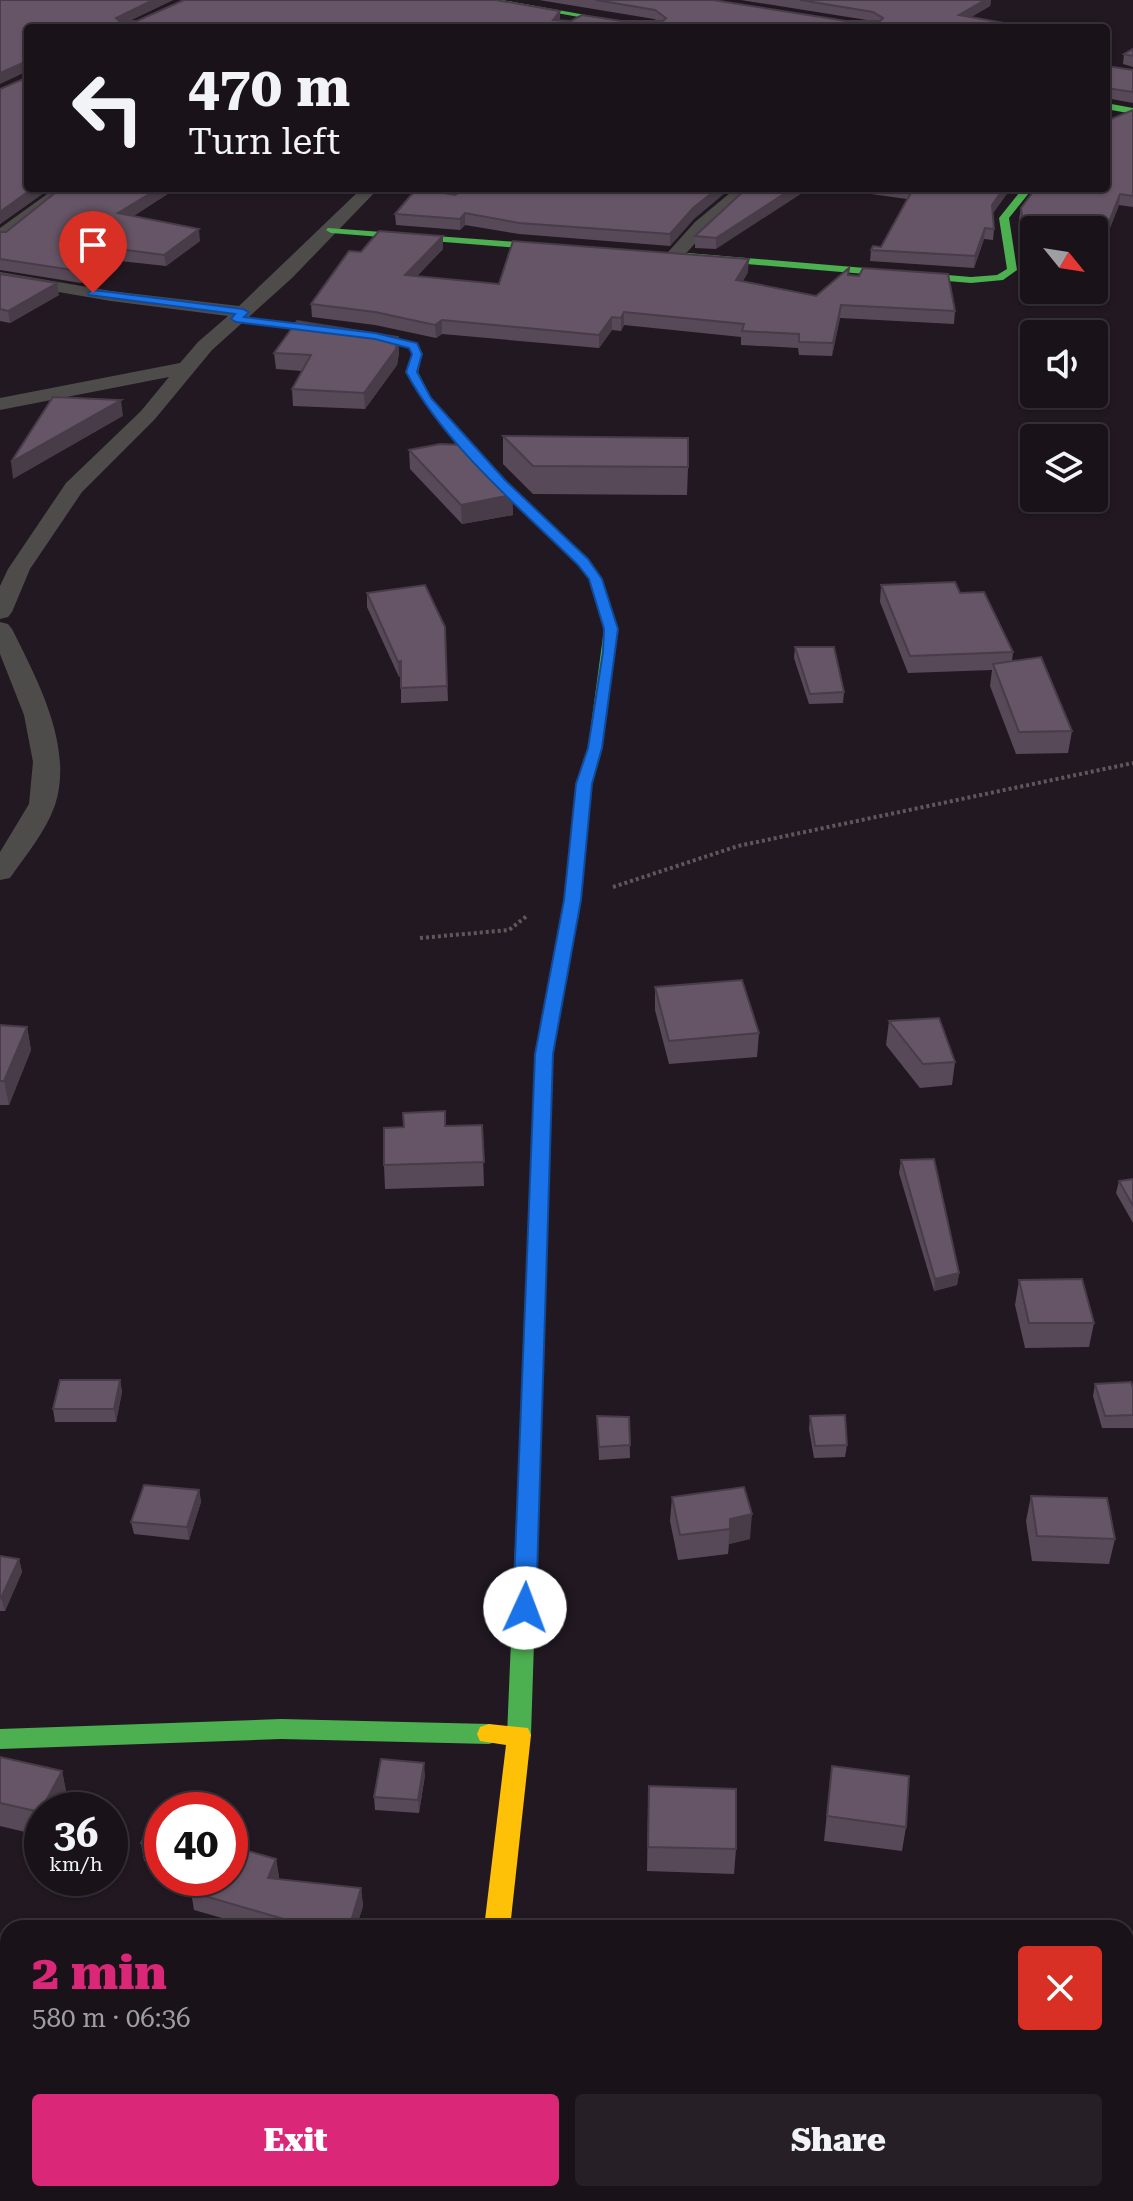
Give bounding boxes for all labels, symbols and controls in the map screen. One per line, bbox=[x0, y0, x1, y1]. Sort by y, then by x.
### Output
text: 470 m bbox=[188, 54, 350, 120]
icon: left bbox=[56, 56, 160, 160]
text: Turn left bbox=[188, 121, 340, 163]
pin bbox=[59, 211, 127, 293]
north arrow bbox=[1020, 216, 1108, 304]
map controls bbox=[1020, 216, 1108, 512]
icon: arrive bbox=[71, 223, 115, 267]
button: sound bbox=[1020, 320, 1108, 408]
button: layers bbox=[1020, 424, 1108, 512]
position arrow bbox=[483, 1566, 567, 1650]
speed limit sign: 40 bbox=[144, 1792, 248, 1896]
text: 36 bbox=[54, 1810, 98, 1857]
text: km/h bbox=[49, 1852, 103, 1876]
text: 2 min bbox=[32, 1945, 167, 2001]
button: close bbox=[1018, 1946, 1102, 2030]
text: 580 m · 06:36 bbox=[32, 2003, 191, 2033]
button: Exit bbox=[32, 2094, 559, 2186]
button: Share bbox=[575, 2094, 1102, 2186]

